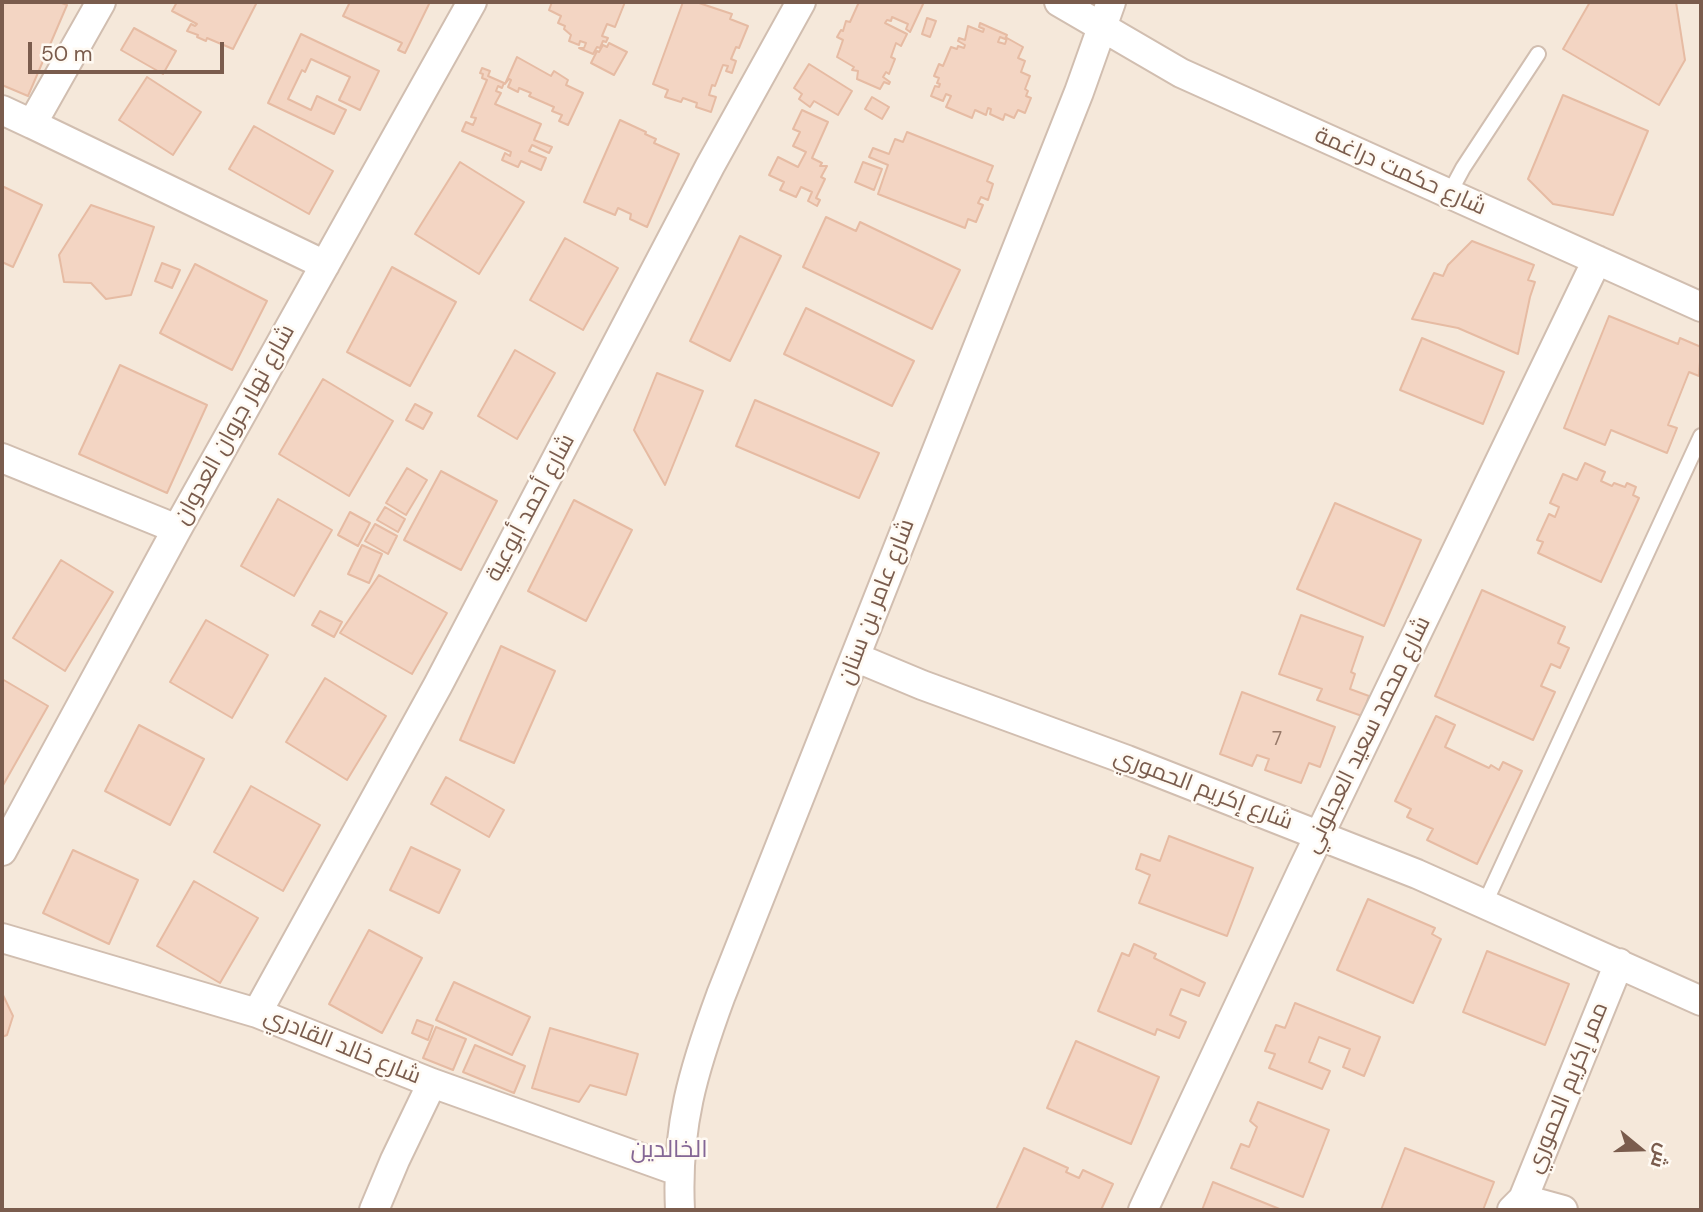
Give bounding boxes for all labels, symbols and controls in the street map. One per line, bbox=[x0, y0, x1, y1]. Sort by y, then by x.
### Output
scale bar bbox=[32, 28, 228, 72]
text: 50 m bbox=[41, 40, 92, 68]
street label: شارع حكمت دراغمة bbox=[1310, 122, 1490, 222]
street label: شارع نهار جروان العدوان bbox=[169, 320, 301, 530]
street label: شارع أحمد أبوعية bbox=[481, 430, 581, 586]
street label: شارع عامر بن سنان bbox=[833, 515, 921, 689]
street label: شارع محمد سعيد العجلوني bbox=[1299, 612, 1437, 858]
house number: 7 bbox=[1272, 729, 1282, 751]
street label: شارع إكريم الحموري bbox=[1110, 743, 1296, 837]
street label: ممر إكريم الحموري bbox=[1521, 999, 1615, 1177]
street label: شارع خالد القادري bbox=[260, 1003, 424, 1091]
north arrow bbox=[1605, 1114, 1675, 1184]
district label: الخالدين bbox=[630, 1137, 708, 1165]
text: ش bbox=[1645, 1140, 1676, 1172]

